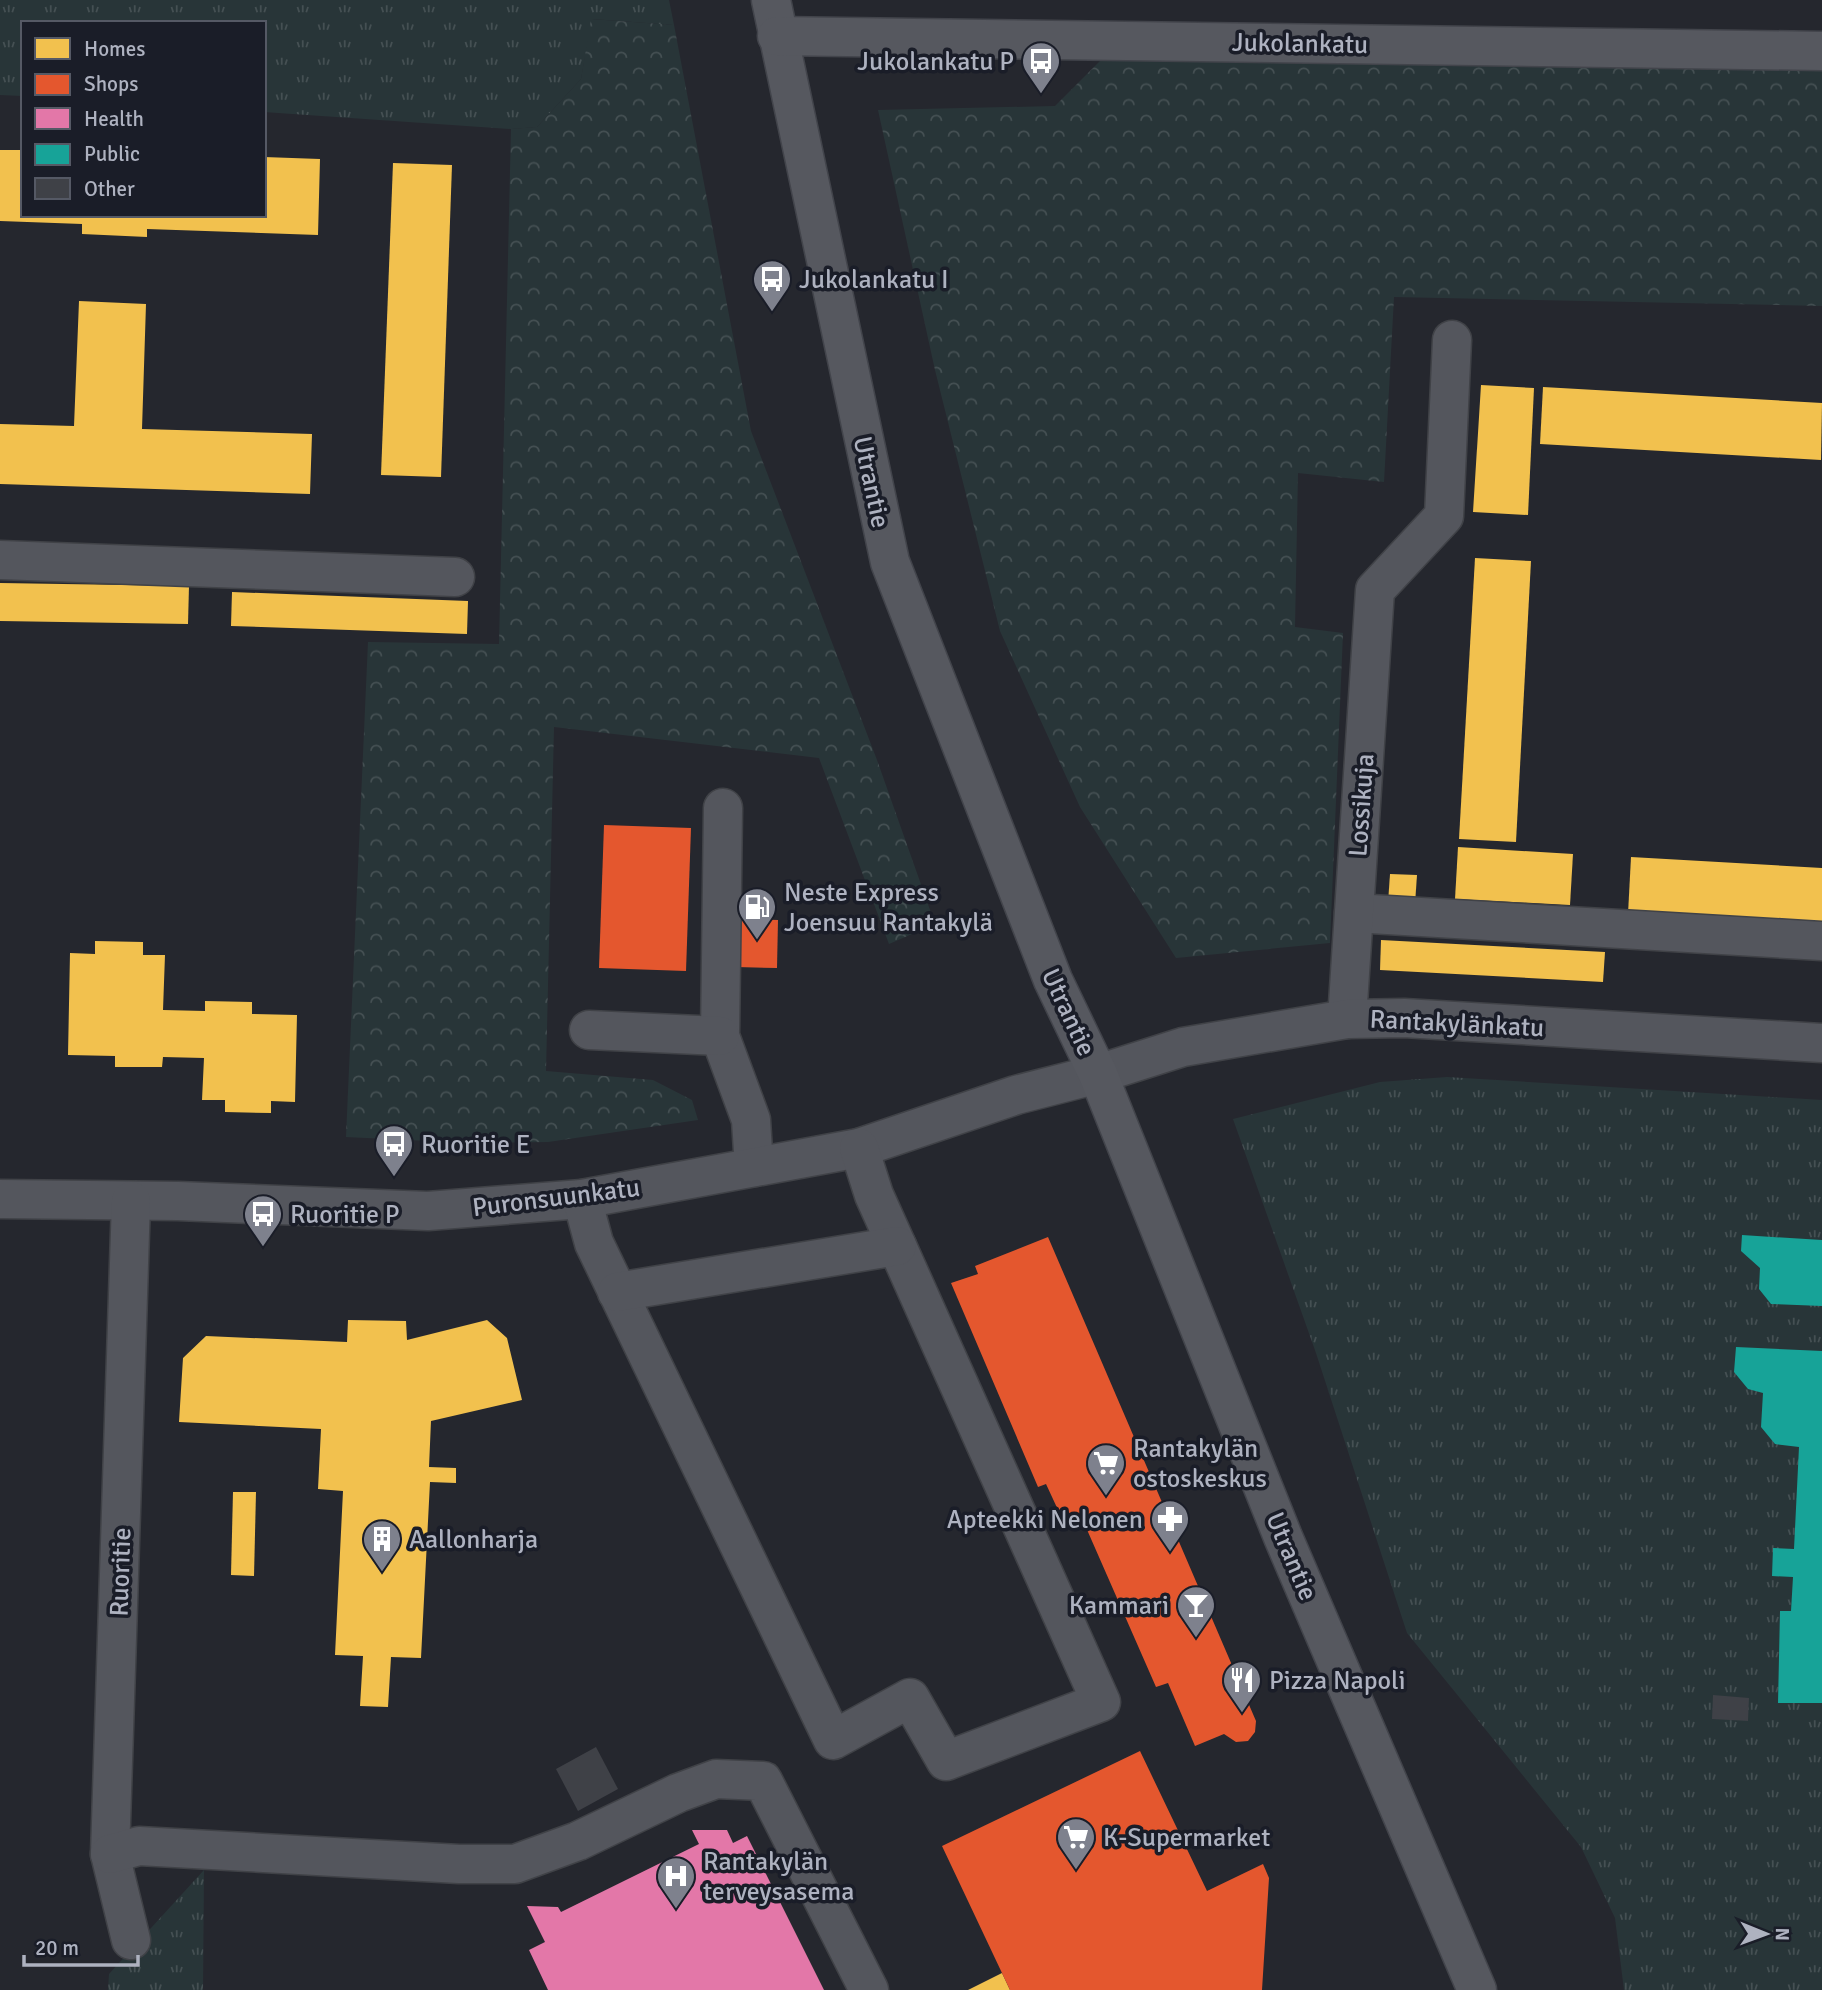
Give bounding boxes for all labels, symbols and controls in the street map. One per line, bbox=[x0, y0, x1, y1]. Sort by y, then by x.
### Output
legend bbox=[21, 21, 266, 217]
street label: Jukolankatu bbox=[1232, 27, 1368, 61]
text: Homes bbox=[84, 36, 146, 62]
bus stop icon: Jukolankatu P bbox=[1020, 40, 1062, 95]
place label: Jukolankatu P bbox=[857, 46, 1014, 78]
text: Shops bbox=[84, 71, 138, 97]
text: Health bbox=[84, 106, 144, 132]
text: Public bbox=[84, 141, 140, 167]
text: Other bbox=[84, 176, 135, 202]
bus stop icon: Jukolankatu I bbox=[751, 258, 793, 313]
place label: Jukolankatu I bbox=[799, 264, 949, 296]
street label: Utrantie bbox=[846, 434, 896, 531]
street label: Lossikuja bbox=[1342, 752, 1382, 858]
place label: Neste Express Joensuu Rantakylä bbox=[784, 877, 993, 939]
fuel station icon: Neste Express Joensuu Rantakylä bbox=[736, 886, 778, 941]
street label: Utrantie bbox=[1034, 964, 1102, 1061]
street label: Rantakylänkatu bbox=[1369, 1003, 1545, 1045]
bus stop icon: Ruoritie E bbox=[373, 1123, 415, 1178]
place label: Ruoritie E bbox=[421, 1129, 530, 1161]
street label: Puronsuunkatu bbox=[470, 1172, 642, 1224]
bus stop icon: Ruoritie P bbox=[242, 1193, 284, 1248]
place label: Ruoritie P bbox=[290, 1199, 400, 1231]
place label: Rantakylän ostoskeskus bbox=[1133, 1433, 1267, 1495]
supermarket icon: Rantakylän ostoskeskus bbox=[1085, 1442, 1127, 1497]
pharmacy icon: Apteekki Nelonen bbox=[1149, 1498, 1191, 1553]
place label: Apteekki Nelonen bbox=[947, 1504, 1143, 1536]
street label: Utrantie bbox=[1258, 1508, 1324, 1605]
building icon: Aallonharja bbox=[361, 1518, 403, 1573]
place label: Aallonharja bbox=[409, 1524, 538, 1556]
street label: Ruoritie bbox=[103, 1527, 139, 1617]
bar icon: Kammari bbox=[1175, 1584, 1217, 1639]
place label: Kammari bbox=[1069, 1590, 1169, 1622]
restaurant icon: Pizza Napoli bbox=[1221, 1659, 1263, 1714]
place label: Pizza Napoli bbox=[1269, 1665, 1406, 1697]
supermarket icon: K-Supermarket bbox=[1055, 1816, 1097, 1871]
place label: K-Supermarket bbox=[1103, 1822, 1270, 1854]
place label: Rantakylän terveysasema bbox=[703, 1846, 854, 1908]
hospital icon: Rantakylän terveysasema bbox=[655, 1855, 697, 1910]
north arrow bbox=[1731, 1899, 1801, 1969]
scale bar bbox=[24, 1924, 138, 1968]
text: N bbox=[1770, 1927, 1794, 1941]
text: 20 m bbox=[35, 1935, 79, 1961]

